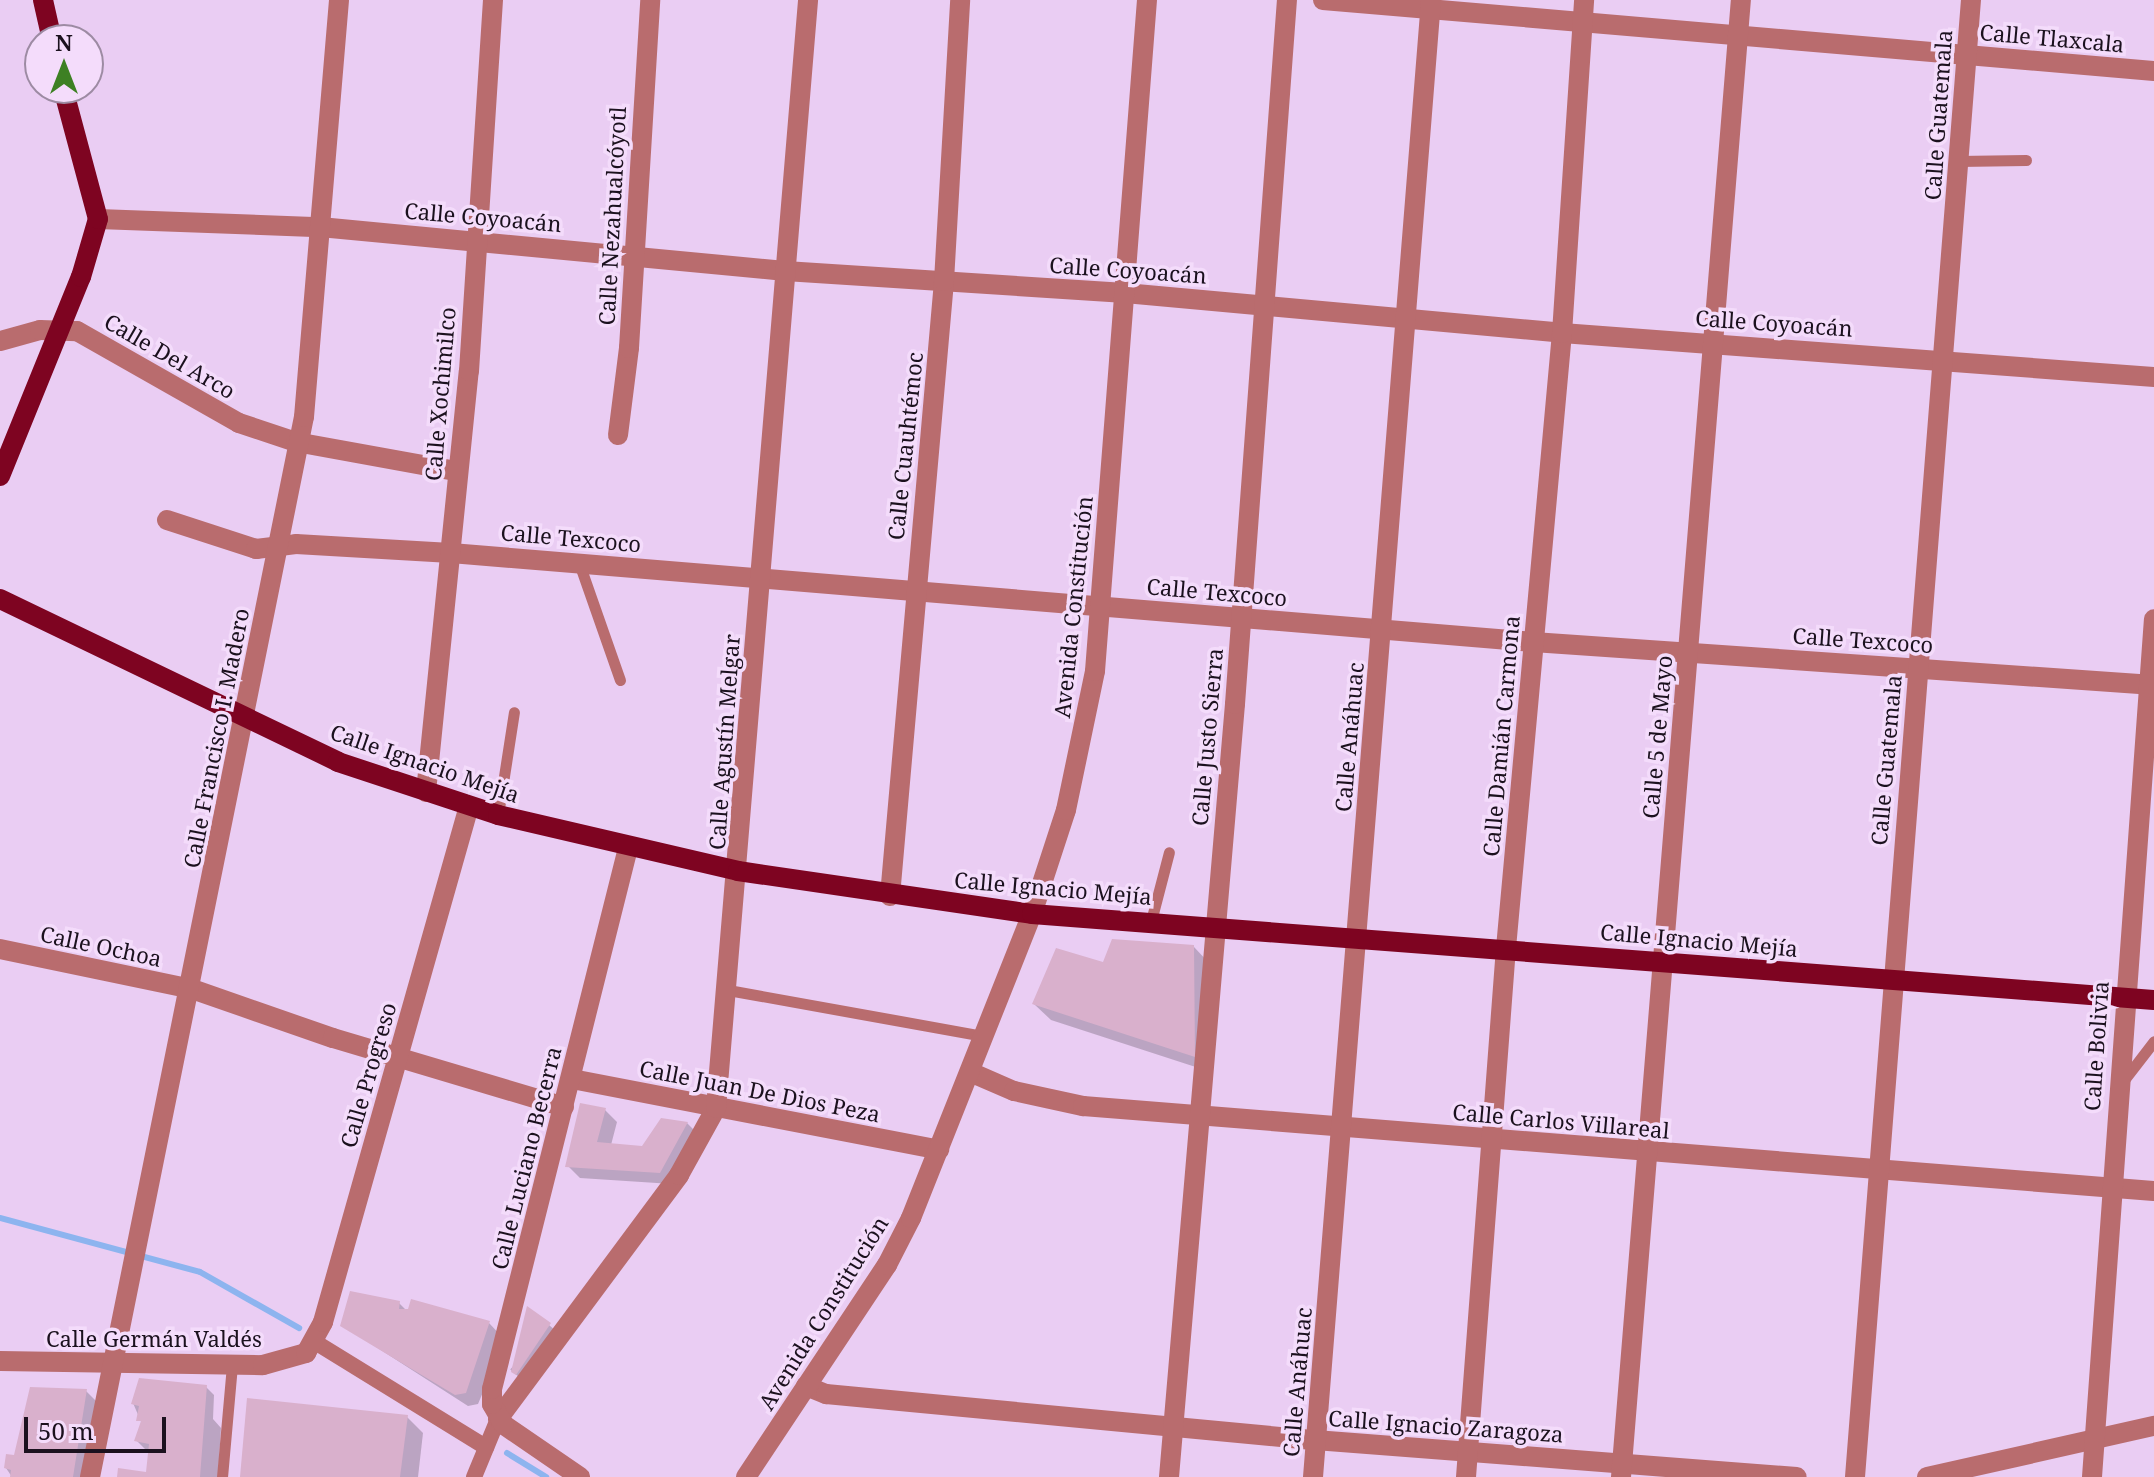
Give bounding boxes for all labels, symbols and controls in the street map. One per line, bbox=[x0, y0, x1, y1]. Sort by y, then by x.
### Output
street label: Calle Tlaxcala bbox=[1979, 19, 2125, 57]
north arrow bbox=[24, 24, 104, 104]
text: N bbox=[55, 27, 73, 57]
street label: Calle Guatemala bbox=[1919, 29, 1957, 201]
street label: Calle Nezahualcóyotl bbox=[593, 106, 631, 326]
street label: Calle Coyoacán bbox=[403, 197, 563, 237]
street label: Calle Coyoacán bbox=[1048, 251, 1208, 289]
street label: Calle Coyoacán bbox=[1694, 304, 1854, 342]
street label: Calle Xochimilco bbox=[419, 306, 461, 482]
street label: Calle Del Arco bbox=[100, 308, 240, 404]
street label: Calle Cuauhtémoc bbox=[882, 351, 928, 541]
street label: Avenida Constitución bbox=[1048, 495, 1098, 719]
street label: Calle Texcoco bbox=[500, 519, 642, 557]
street label: Calle Texcoco bbox=[1146, 573, 1288, 611]
street label: Calle Francisco I. Madero bbox=[178, 606, 254, 870]
street label: Calle Damián Carmona bbox=[1477, 614, 1525, 858]
street label: Calle Texcoco bbox=[1792, 622, 1934, 658]
street label: Calle Agustín Melgar bbox=[703, 633, 745, 851]
street label: Calle Justo Sierra bbox=[1186, 647, 1228, 827]
street label: Calle 5 de Mayo bbox=[1637, 654, 1677, 820]
street label: Calle Anáhuac bbox=[1329, 661, 1369, 813]
street label: Calle Guatemala bbox=[1865, 674, 1907, 846]
street label: Calle Ignacio Mejía bbox=[327, 718, 523, 808]
street label: Calle Ignacio Mejía bbox=[953, 866, 1153, 910]
street label: Calle Ignacio Mejía bbox=[1599, 918, 1799, 962]
street label: Calle Ochoa bbox=[38, 920, 164, 972]
street label: Calle Bolivia bbox=[2078, 980, 2114, 1112]
street label: Calle Progreso bbox=[335, 999, 401, 1151]
street label: Calle Luciano Becerra bbox=[485, 1044, 567, 1272]
street label: Calle Juan De Dios Peza bbox=[637, 1055, 883, 1127]
street label: Calle Carlos Villareal bbox=[1451, 1098, 1671, 1144]
street label: Avenida Constitución bbox=[753, 1211, 893, 1415]
street label: Calle Anáhuac bbox=[1277, 1306, 1317, 1458]
street label: Calle Germán Valdés bbox=[46, 1326, 262, 1352]
scale bar bbox=[28, 1401, 170, 1451]
street label: Calle Ignacio Zaragoza bbox=[1328, 1405, 1564, 1447]
text: 50 m bbox=[38, 1414, 94, 1447]

